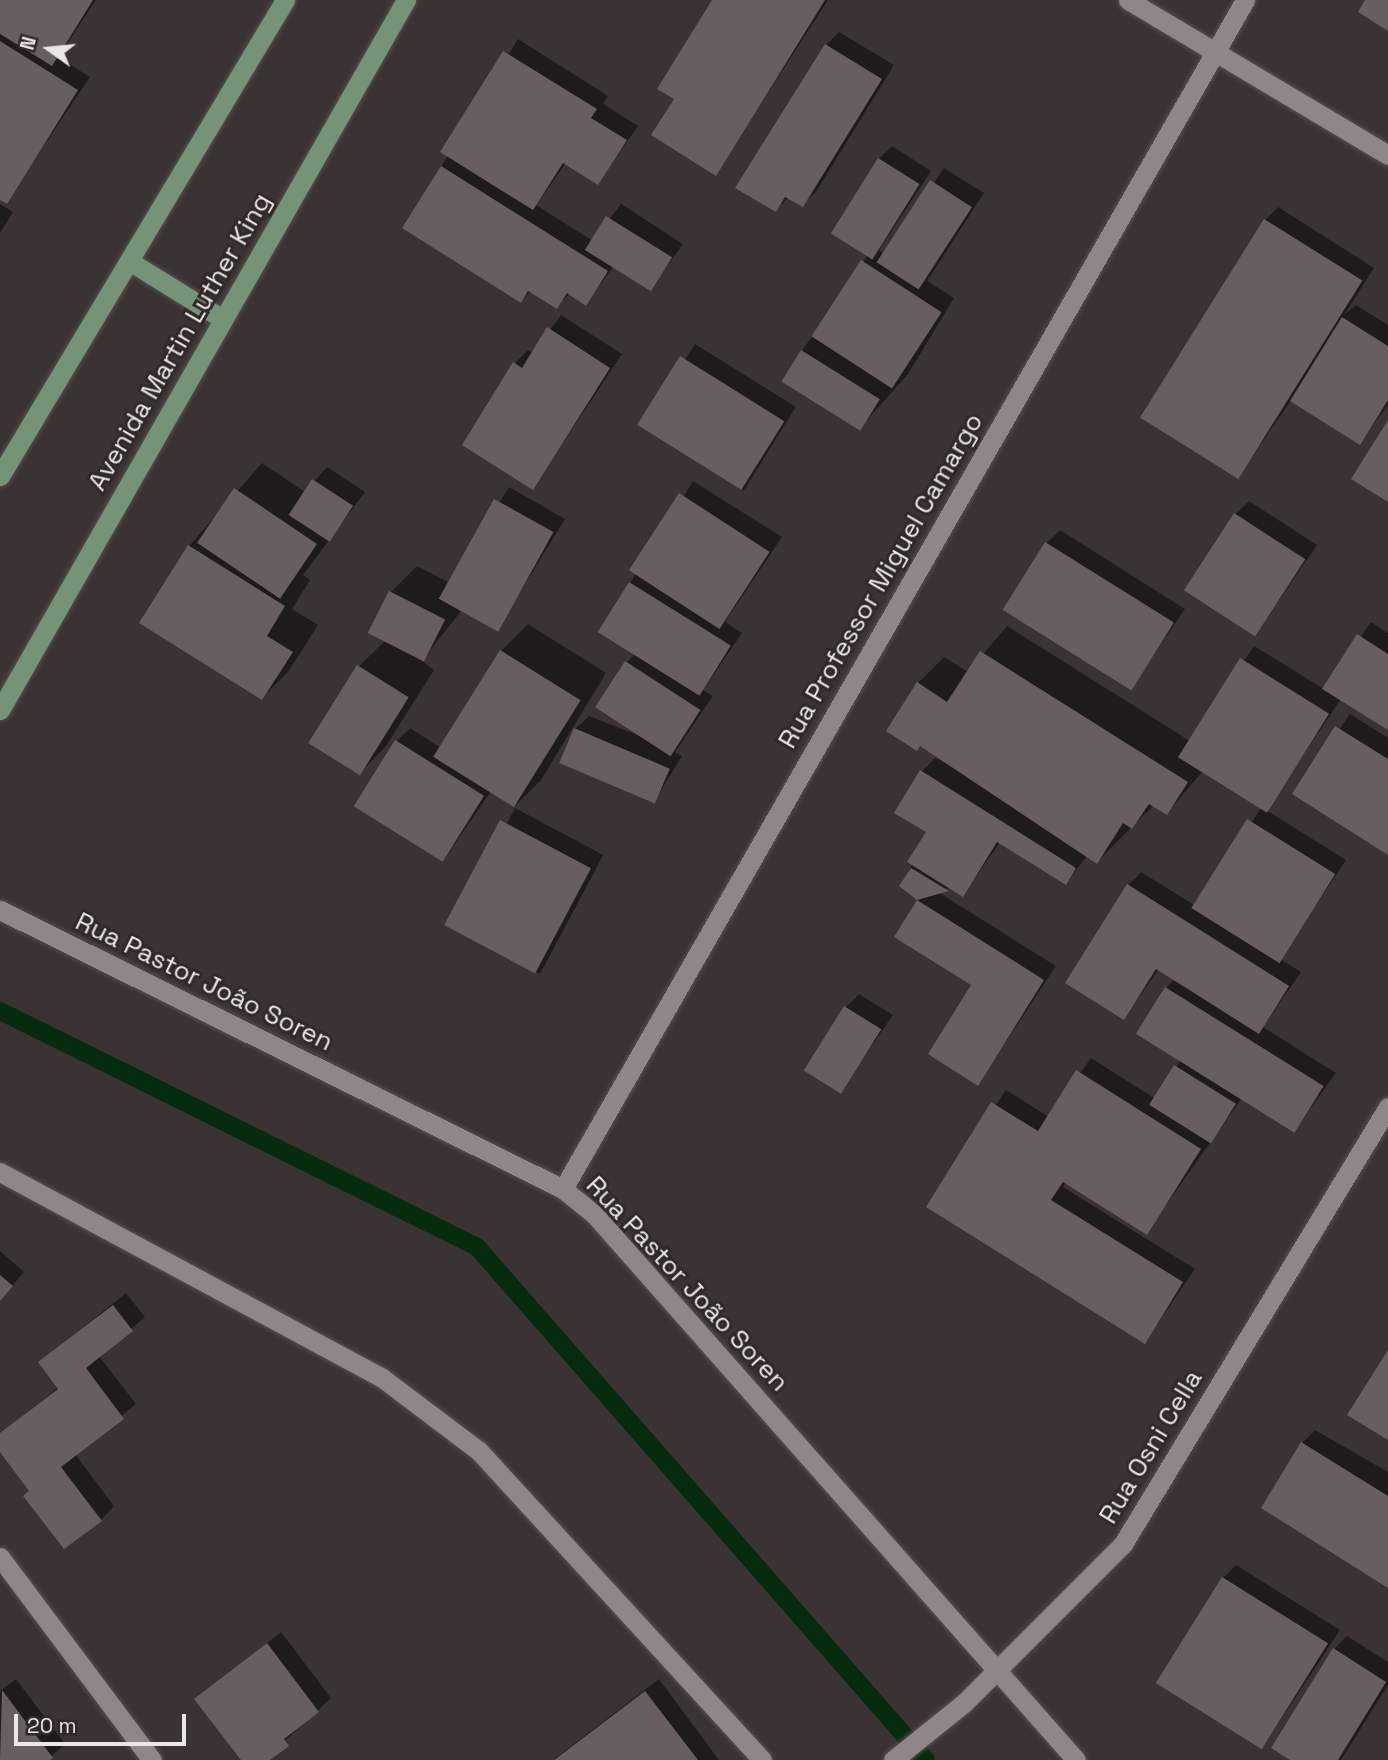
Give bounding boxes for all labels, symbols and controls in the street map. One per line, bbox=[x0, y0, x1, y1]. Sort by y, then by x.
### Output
north arrow bbox=[14, 14, 84, 84]
text: N bbox=[15, 34, 42, 53]
street label: Avenida Martin Luther King bbox=[82, 188, 278, 496]
street label: Rua Professor Miguel Camargo bbox=[772, 408, 990, 754]
street label: Rua Pastor João Soren bbox=[70, 906, 338, 1058]
street label: Rua Pastor João Soren bbox=[579, 1170, 795, 1398]
street label: Rua Osni Cella bbox=[1093, 1364, 1209, 1530]
scale bar bbox=[18, 1700, 189, 1744]
text: 20 m bbox=[27, 1712, 77, 1739]

